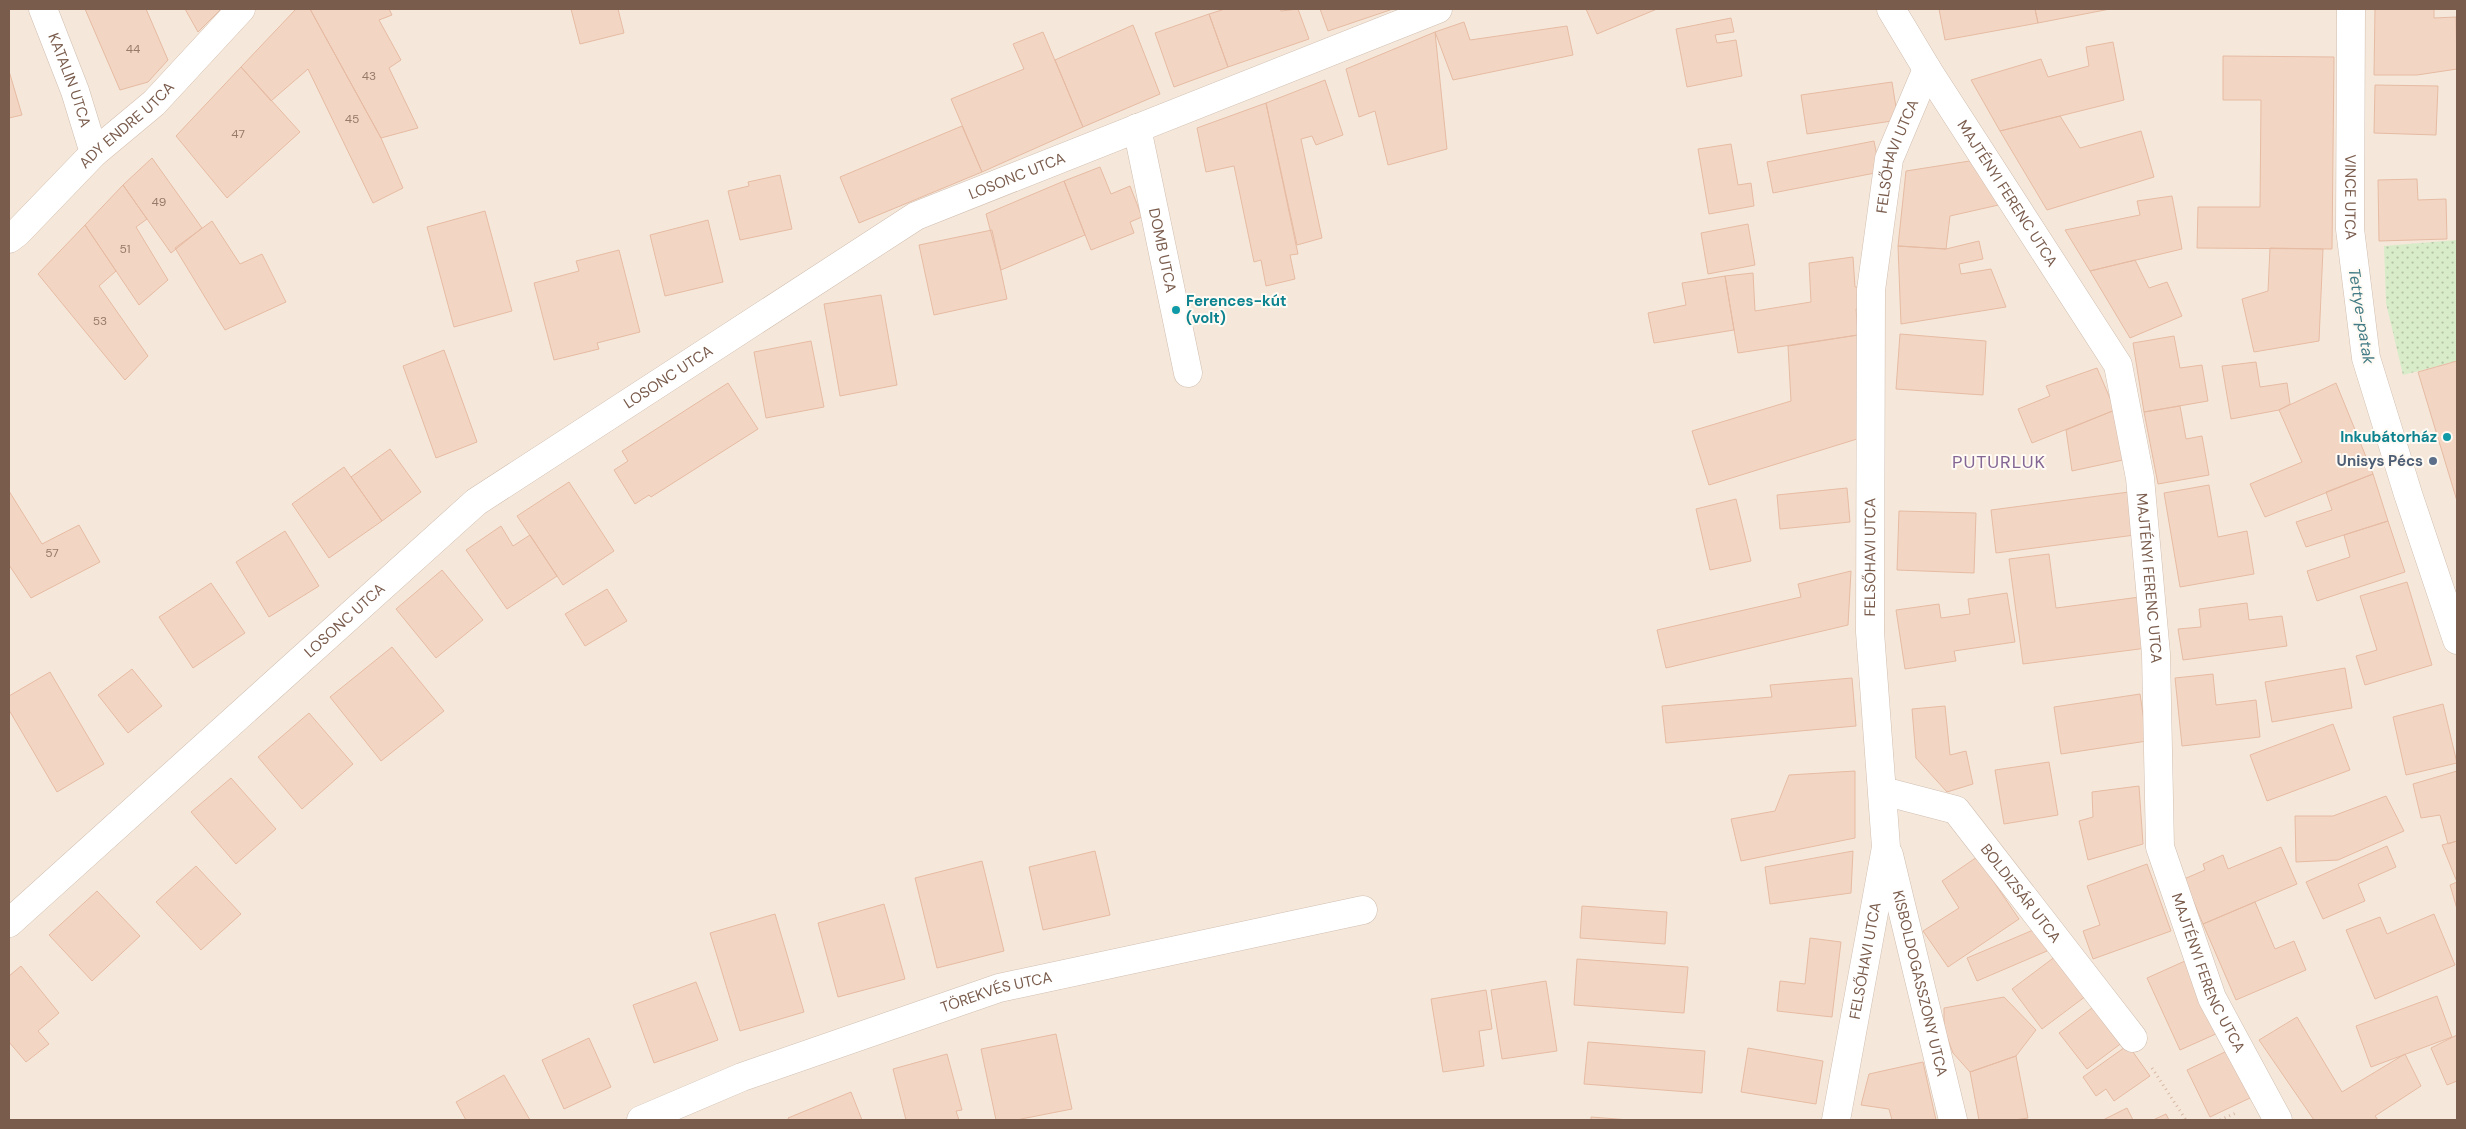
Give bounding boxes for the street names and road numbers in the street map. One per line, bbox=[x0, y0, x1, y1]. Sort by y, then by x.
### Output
street label: KATALIN UTCA bbox=[43, 30, 96, 130]
street label: ADY ENDRE UTCA bbox=[75, 78, 179, 173]
street label: FELSŐHAVI UTCA bbox=[1872, 96, 1923, 215]
street label: MAJTÉNYI FERENC UTCA bbox=[1953, 116, 2062, 271]
street label: LOSONC UTCA bbox=[966, 148, 1068, 204]
street label: VINCE UTCA bbox=[2340, 154, 2361, 241]
street label: DOMB UTCA bbox=[1144, 206, 1181, 294]
street label: LOSONC UTCA bbox=[620, 341, 717, 413]
street label: MAJTÉNYI FERENC UTCA bbox=[2131, 492, 2166, 664]
street label: FELSŐHAVI UTCA bbox=[1860, 498, 1880, 617]
street label: LOSONC UTCA bbox=[300, 579, 389, 662]
street label: BOLDIZSÁR UTCA bbox=[1976, 840, 2066, 947]
street label: KISBOLDOGASSZONY UTCA bbox=[1888, 888, 1952, 1079]
street label: MAJTÉNYI FERENC UTCA bbox=[2167, 890, 2250, 1056]
street label: FELSŐHAVI UTCA bbox=[1845, 900, 1886, 1021]
street label: TÖREKVÉS UTCA bbox=[938, 967, 1054, 1018]

